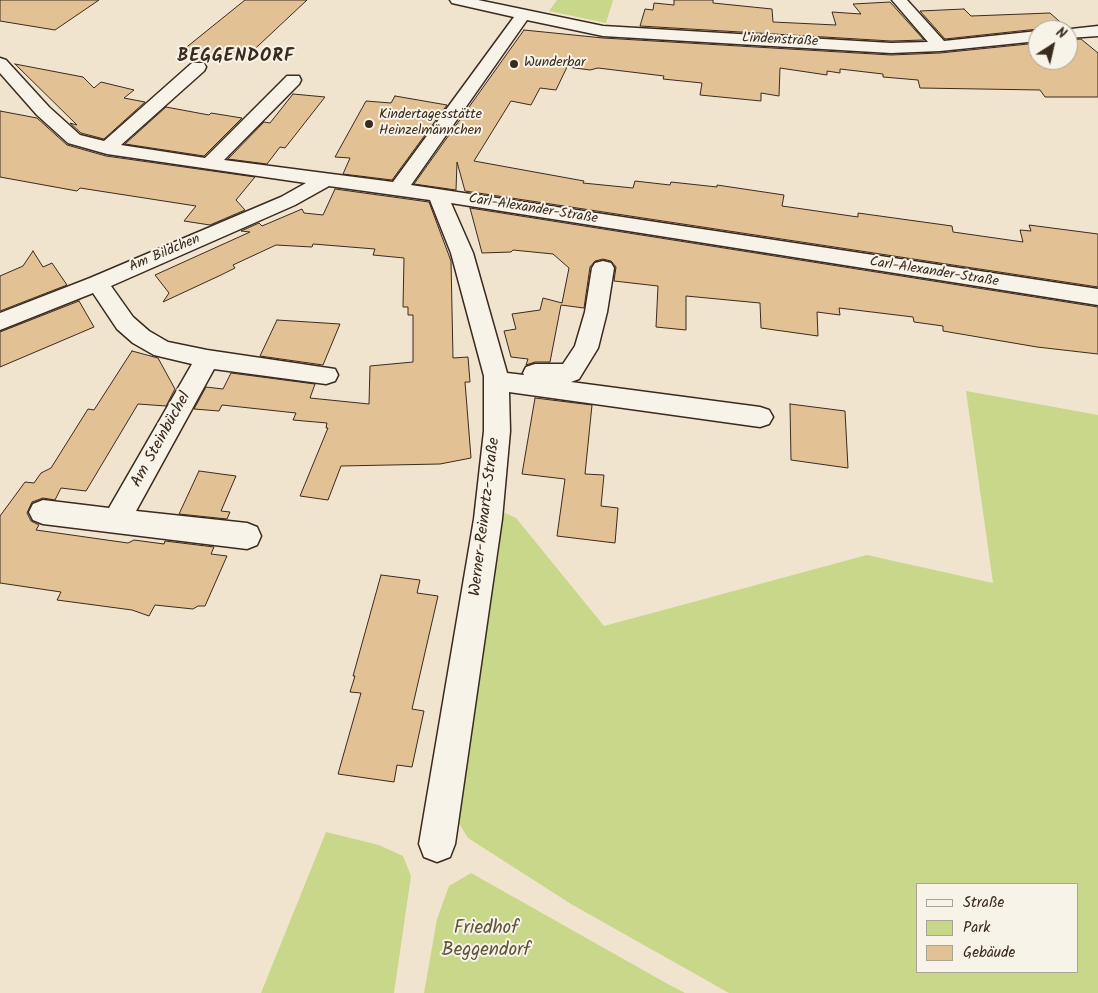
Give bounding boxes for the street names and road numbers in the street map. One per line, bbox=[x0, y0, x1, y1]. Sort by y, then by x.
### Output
street label: Lindenstraße bbox=[741, 31, 819, 51]
street label: Carl-Alexander-Straße bbox=[467, 191, 599, 229]
street label: Am Bildchen bbox=[127, 232, 203, 276]
street label: Carl-Alexander-Straße bbox=[868, 254, 1000, 292]
street label: Am Steinbüchel bbox=[128, 389, 196, 491]
street label: Werner-Reinartz-Straße bbox=[467, 437, 505, 597]

